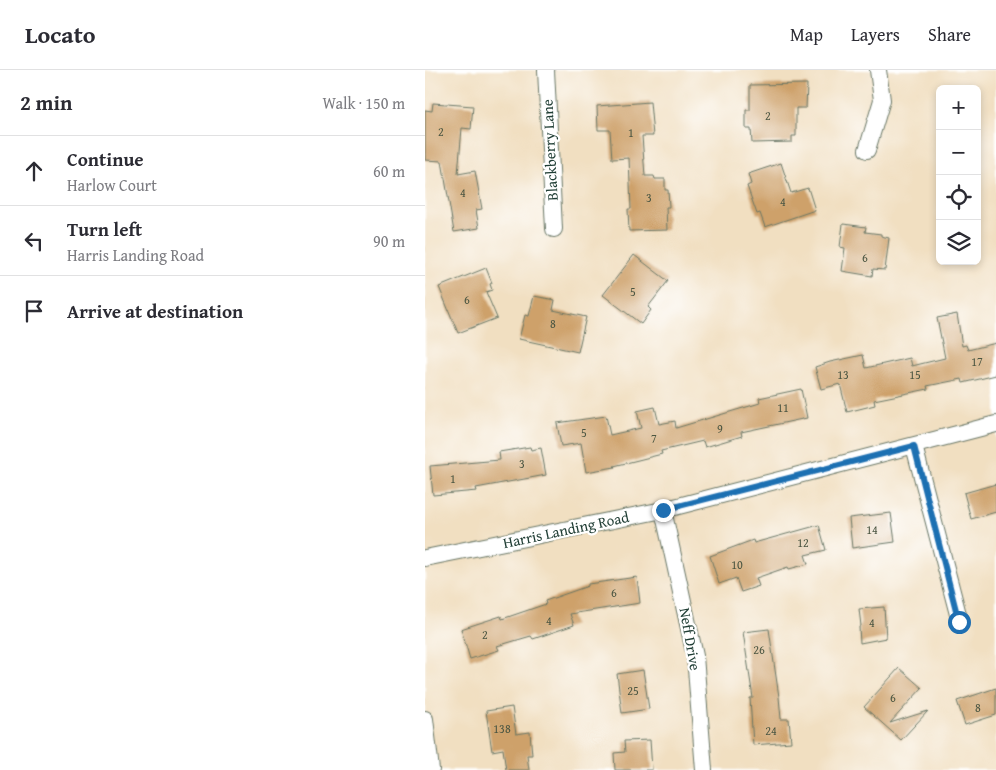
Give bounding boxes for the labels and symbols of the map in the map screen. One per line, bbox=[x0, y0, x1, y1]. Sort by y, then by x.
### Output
street label: Blackberry Lane bbox=[536, 99, 563, 201]
house number: 2 bbox=[765, 107, 771, 124]
house number: 2 bbox=[438, 123, 444, 140]
house number: 1 bbox=[628, 124, 634, 141]
house number: 4 bbox=[460, 184, 466, 201]
house number: 3 bbox=[646, 189, 652, 206]
house number: 4 bbox=[780, 193, 786, 210]
house number: 6 bbox=[862, 249, 868, 266]
house number: 5 bbox=[630, 283, 636, 300]
house number: 6 bbox=[464, 291, 470, 308]
house number: 8 bbox=[550, 315, 556, 332]
house number: 17 bbox=[971, 353, 983, 370]
house number: 13 bbox=[837, 366, 849, 383]
house number: 15 bbox=[909, 366, 921, 383]
house number: 11 bbox=[777, 399, 789, 416]
house number: 9 bbox=[717, 420, 723, 437]
house number: 5 bbox=[581, 424, 587, 441]
house number: 7 bbox=[651, 430, 657, 447]
house number: 3 bbox=[519, 455, 525, 472]
house number: 1 bbox=[450, 470, 456, 487]
route end bbox=[652, 499, 675, 522]
street label: Harris Landing Road bbox=[501, 506, 631, 553]
house number: 14 bbox=[866, 521, 878, 538]
house number: 12 bbox=[797, 534, 809, 551]
house number: 10 bbox=[731, 556, 743, 573]
house number: 6 bbox=[611, 584, 617, 601]
street label: Neff Drive bbox=[675, 606, 706, 672]
route start bbox=[948, 611, 971, 634]
house number: 4 bbox=[546, 612, 552, 629]
house number: 4 bbox=[869, 614, 875, 631]
house number: 2 bbox=[482, 626, 488, 643]
house number: 26 bbox=[753, 641, 765, 658]
house number: 25 bbox=[627, 682, 639, 699]
house number: 6 bbox=[890, 689, 896, 706]
house number: 8 bbox=[975, 699, 981, 716]
house number: 138 bbox=[493, 720, 511, 737]
house number: 24 bbox=[765, 722, 777, 739]

